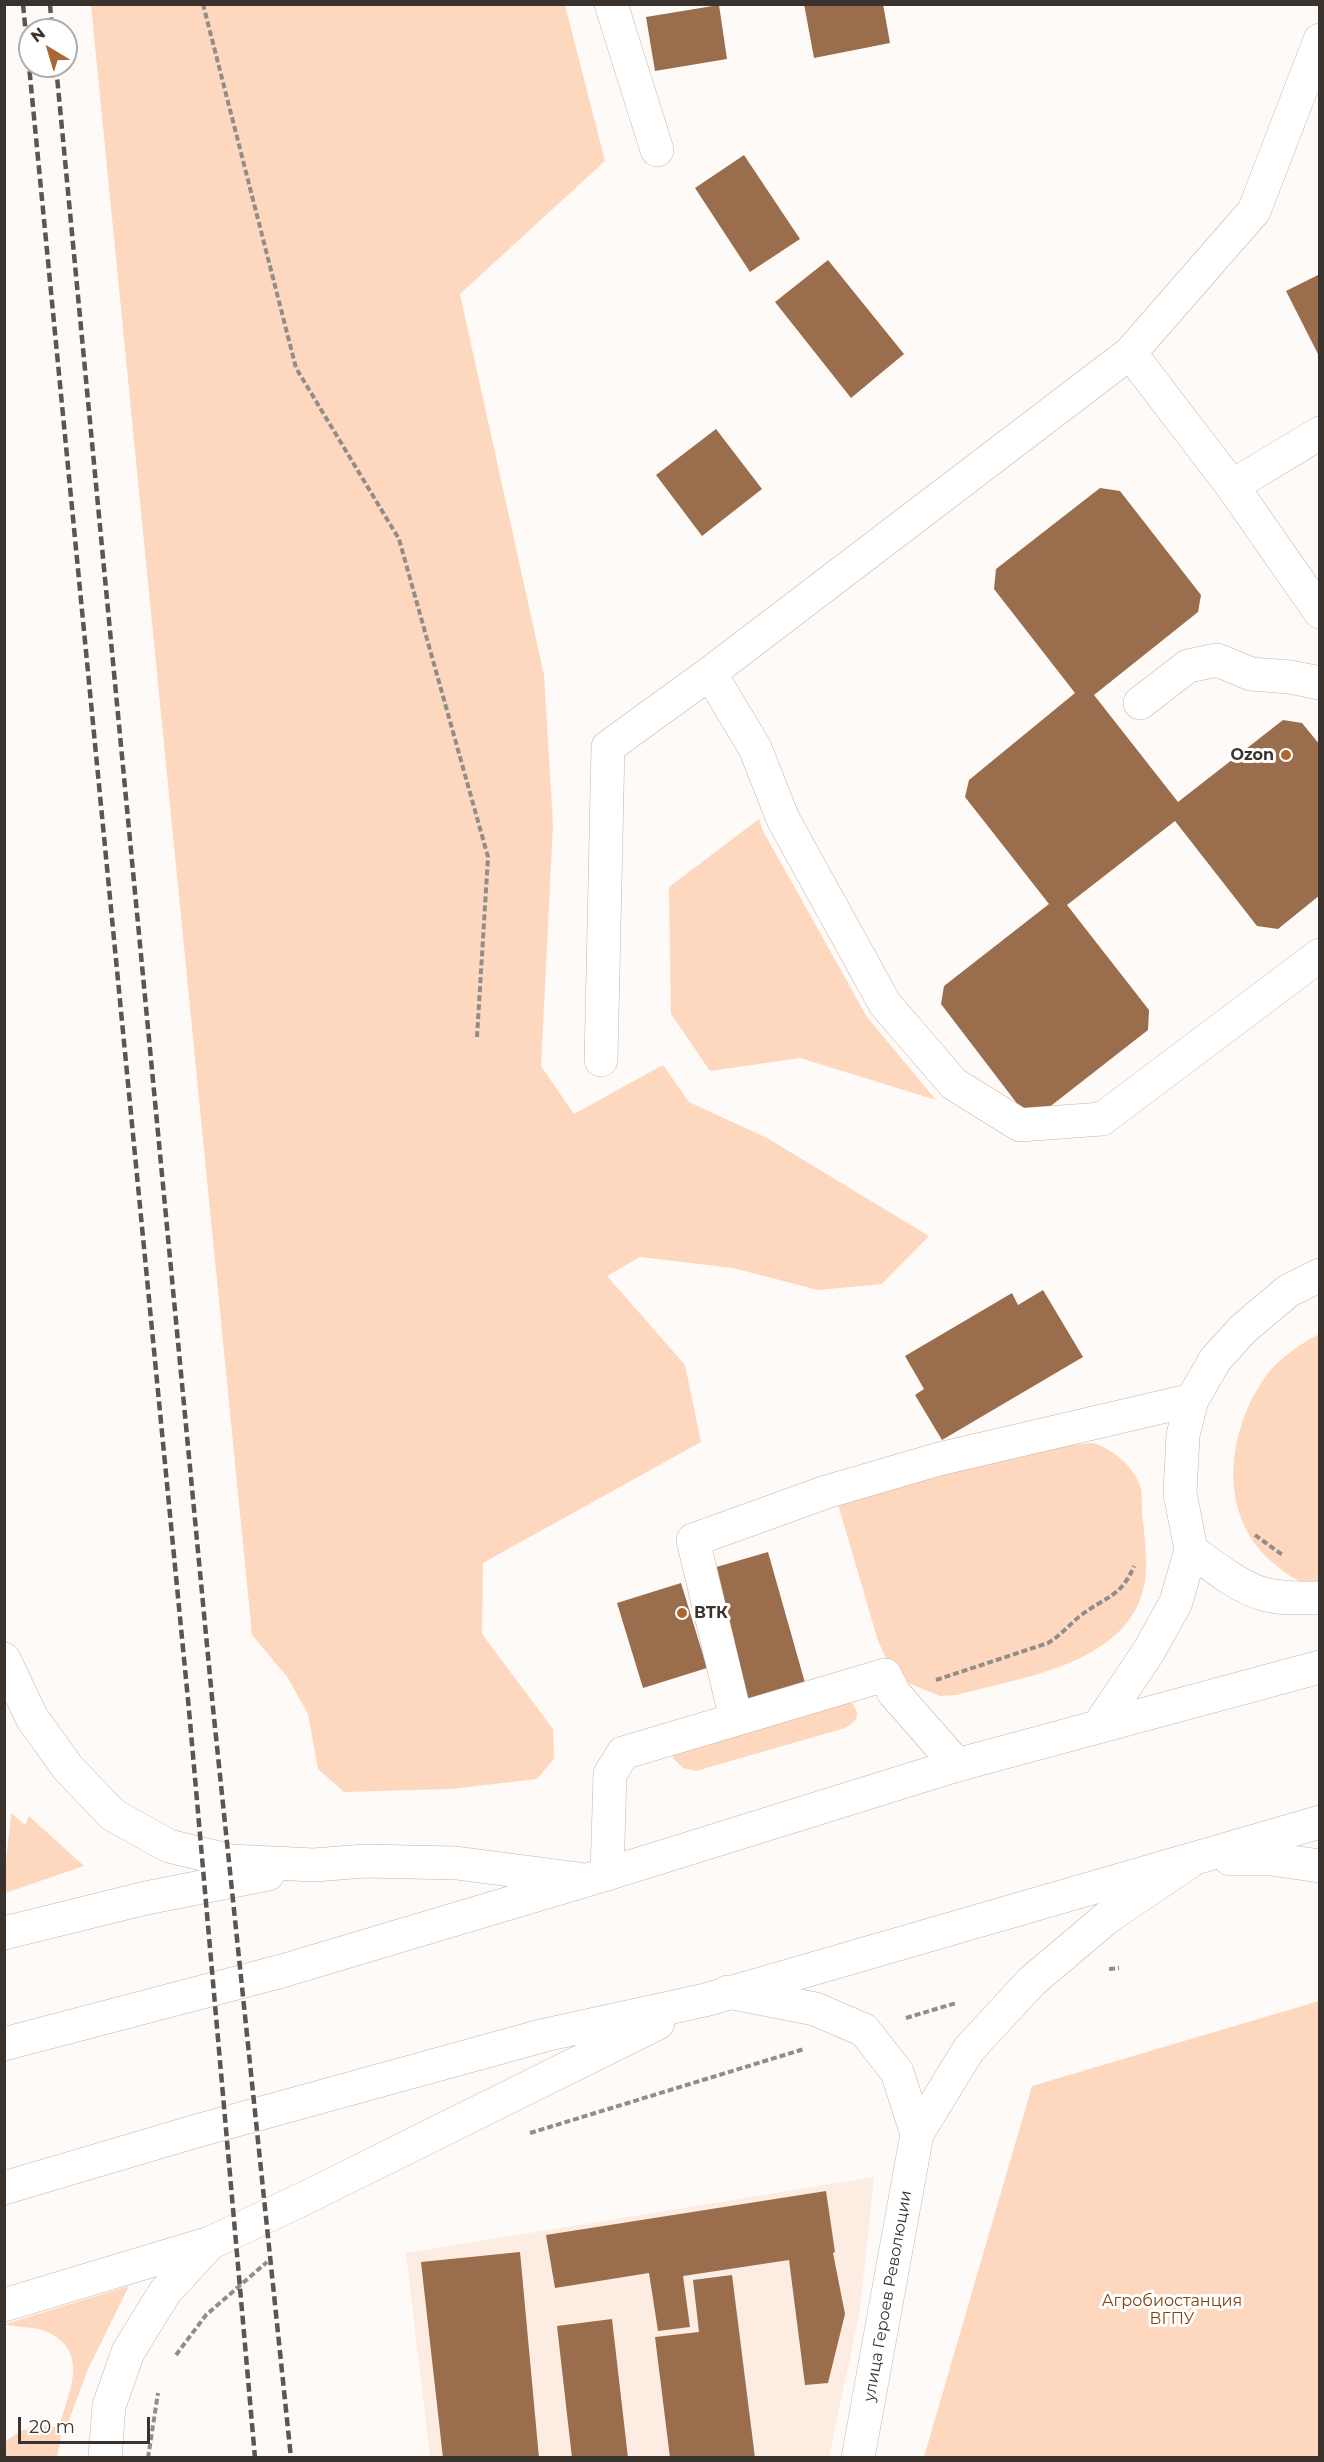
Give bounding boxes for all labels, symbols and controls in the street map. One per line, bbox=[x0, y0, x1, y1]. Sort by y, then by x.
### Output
north arrow bbox=[18, 18, 78, 78]
text: N bbox=[27, 24, 49, 46]
place label: Ozon bbox=[1230, 745, 1274, 765]
marker: Ozon bbox=[1279, 748, 1293, 762]
place label: ВТК bbox=[694, 1603, 728, 1623]
marker: ВТК bbox=[675, 1606, 689, 1620]
street label: улица Героев Революции bbox=[860, 2189, 916, 2403]
park label: Агробиостанция ВГПУ bbox=[1102, 2291, 1242, 2329]
scale bar bbox=[21, 2405, 153, 2443]
text: 20 m bbox=[29, 2416, 75, 2438]

